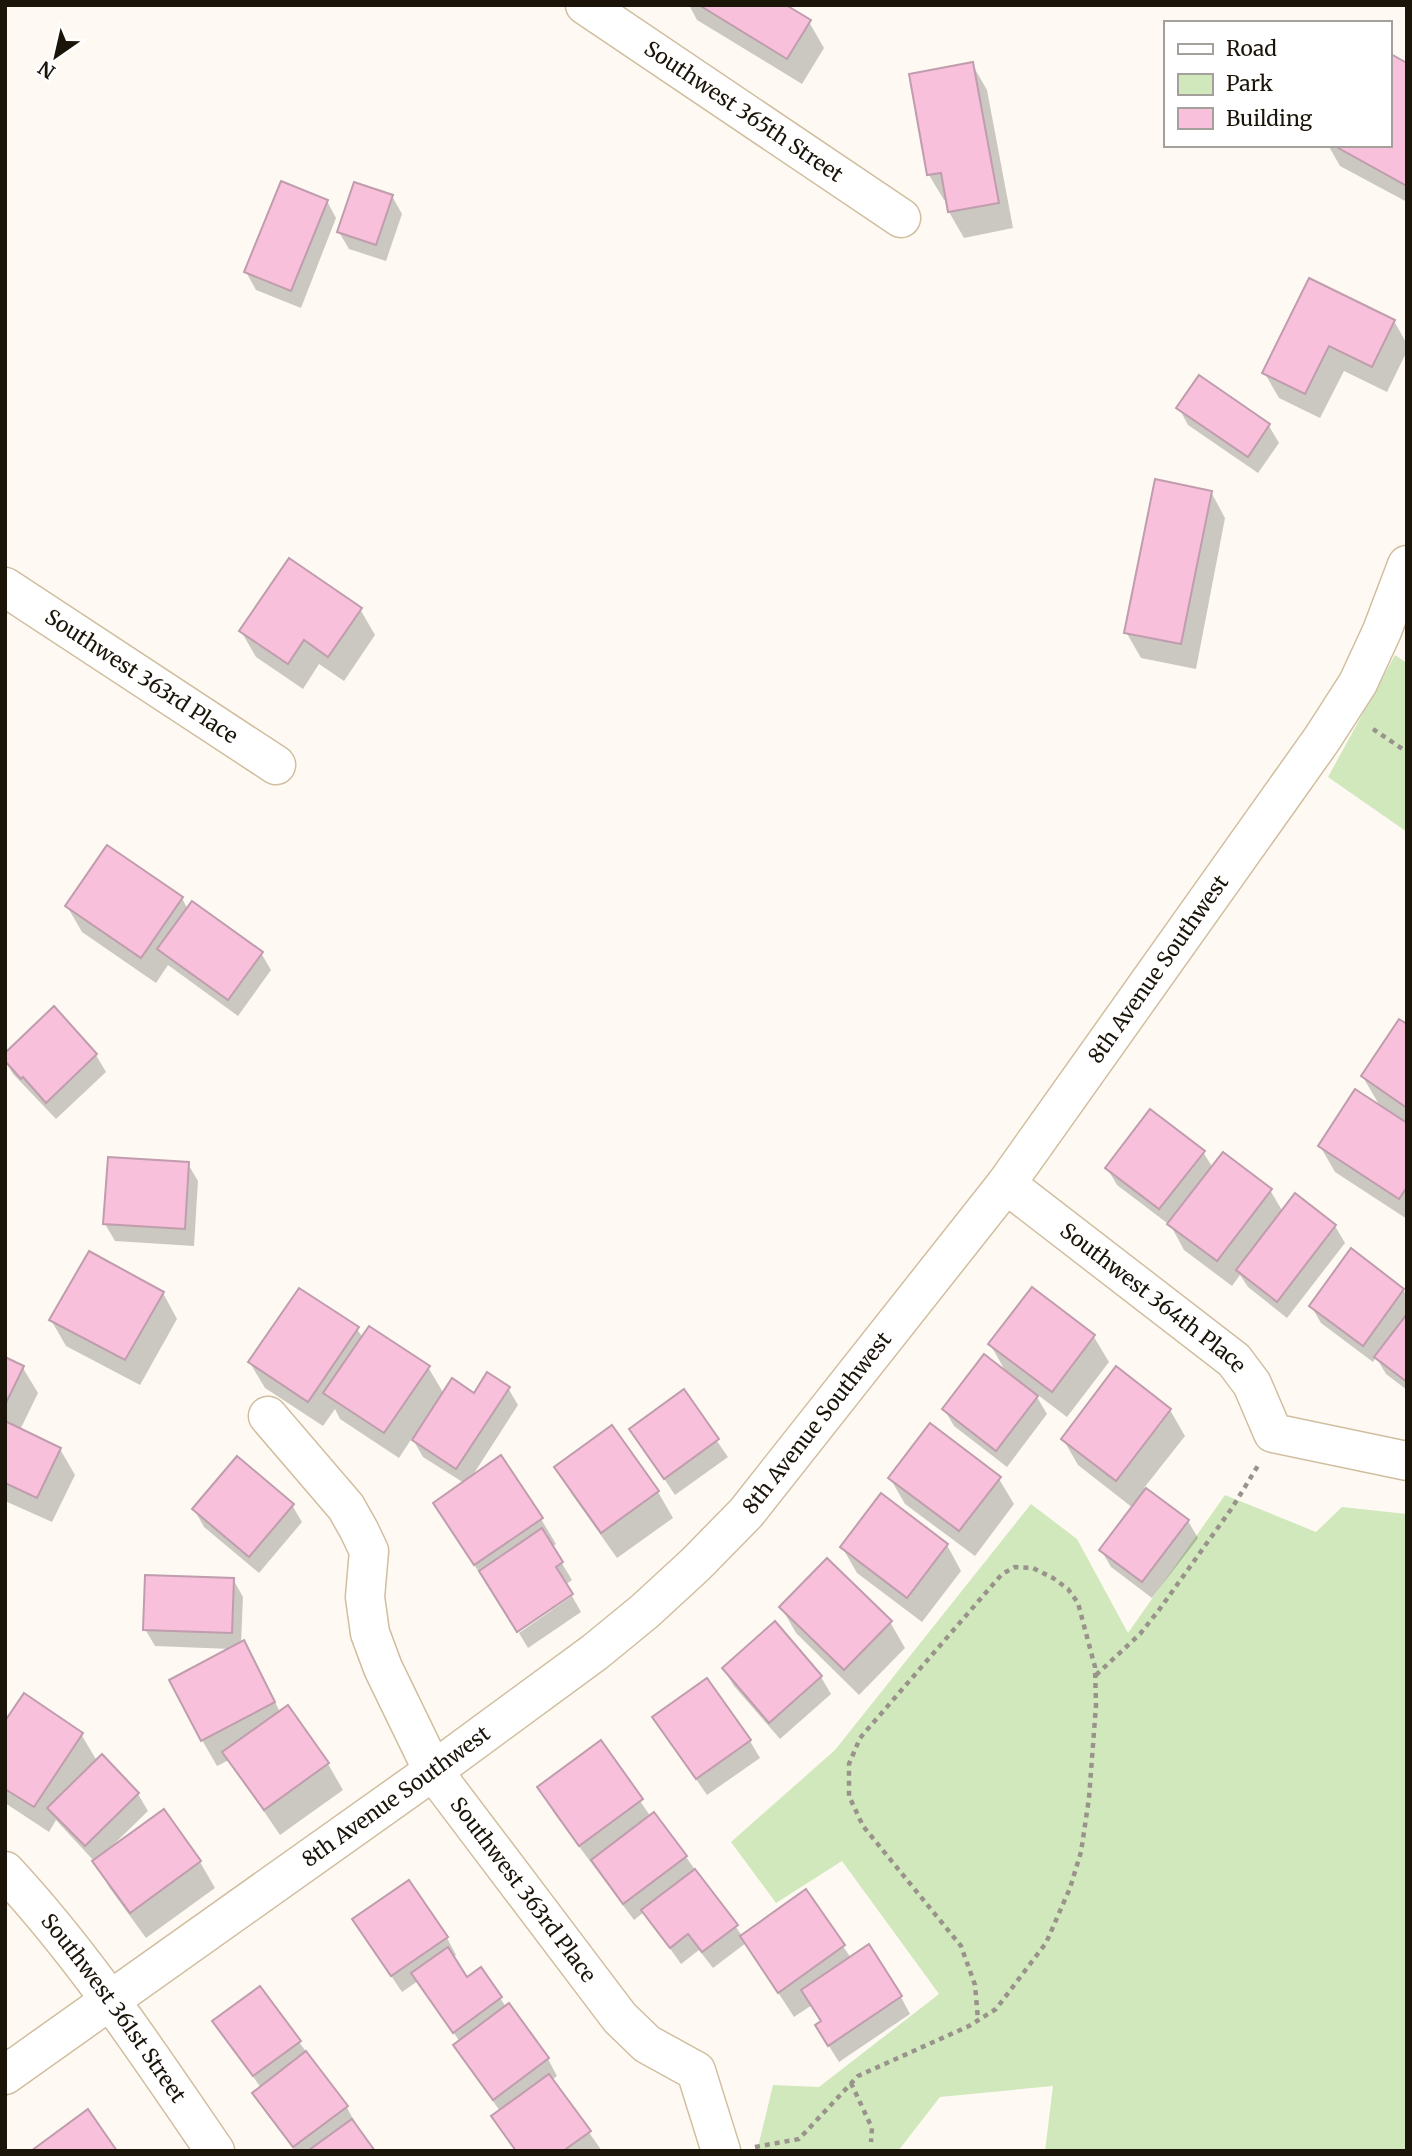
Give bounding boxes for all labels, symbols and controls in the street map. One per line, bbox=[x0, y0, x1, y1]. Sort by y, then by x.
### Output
north arrow bbox=[21, 21, 91, 91]
legend bbox=[1164, 21, 1391, 147]
street label: Southwest 365th Street bbox=[639, 35, 848, 188]
text: Road bbox=[1226, 35, 1277, 62]
text: N bbox=[34, 56, 59, 84]
text: Park bbox=[1226, 70, 1273, 97]
text: Building bbox=[1226, 105, 1313, 132]
street label: Southwest 363rd Place bbox=[40, 603, 243, 749]
street label: 8th Avenue Southwest bbox=[1082, 870, 1234, 1069]
street label: Southwest 364th Place bbox=[1055, 1217, 1253, 1378]
street label: 8th Avenue Southwest bbox=[736, 1326, 897, 1519]
street label: 8th Avenue Southwest bbox=[297, 1720, 495, 1873]
street label: Southwest 363rd Place bbox=[445, 1792, 602, 1988]
street label: Southwest 361st Street bbox=[35, 1908, 192, 2108]

